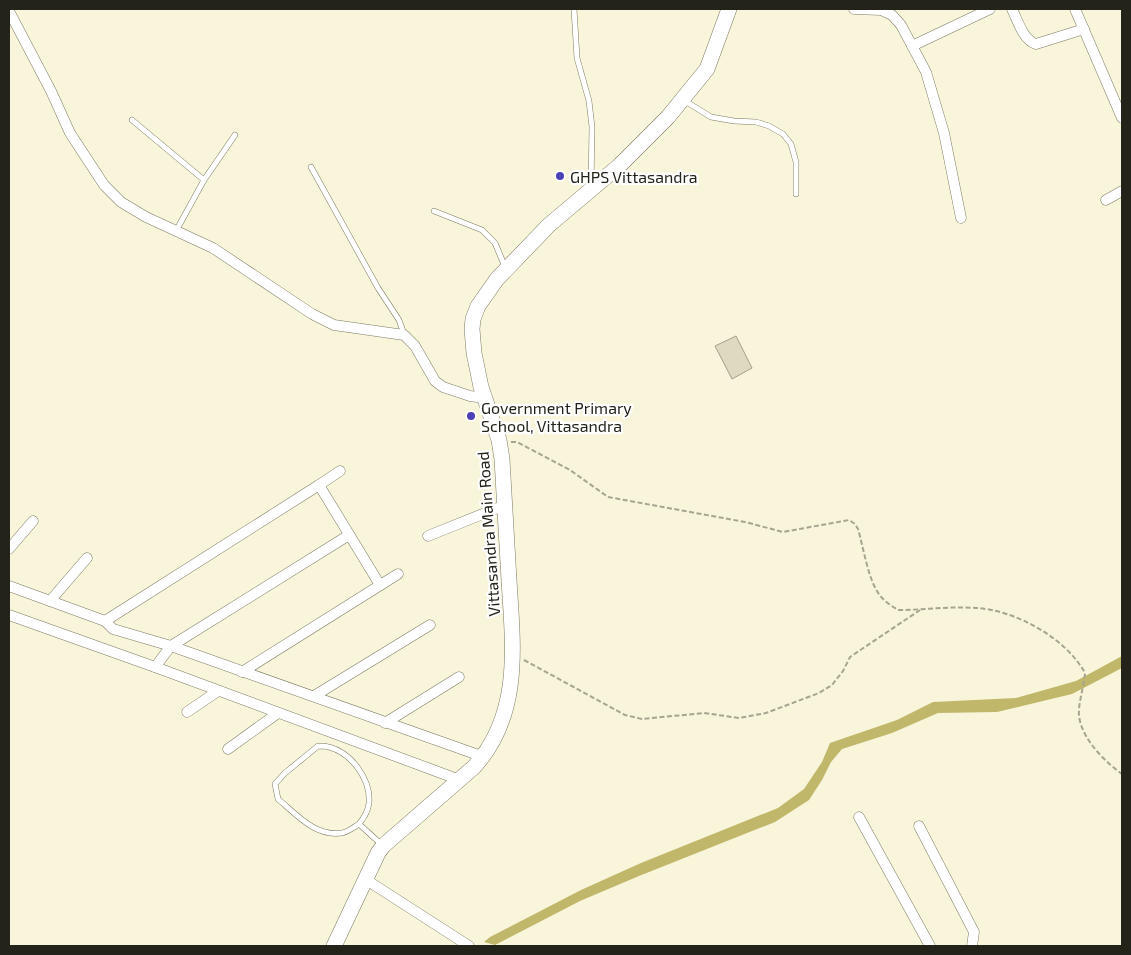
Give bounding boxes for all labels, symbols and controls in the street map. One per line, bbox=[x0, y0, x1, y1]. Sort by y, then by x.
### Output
place label: GHPS Vittasandra bbox=[570, 167, 698, 186]
marker: GHPS Vittasandra bbox=[554, 170, 566, 182]
place label: Government Primary School, Vittasandra bbox=[481, 398, 632, 435]
marker: Government Primary School, Vittasandra bbox=[465, 410, 477, 422]
street label: Vittasandra Main Road bbox=[473, 451, 503, 617]

